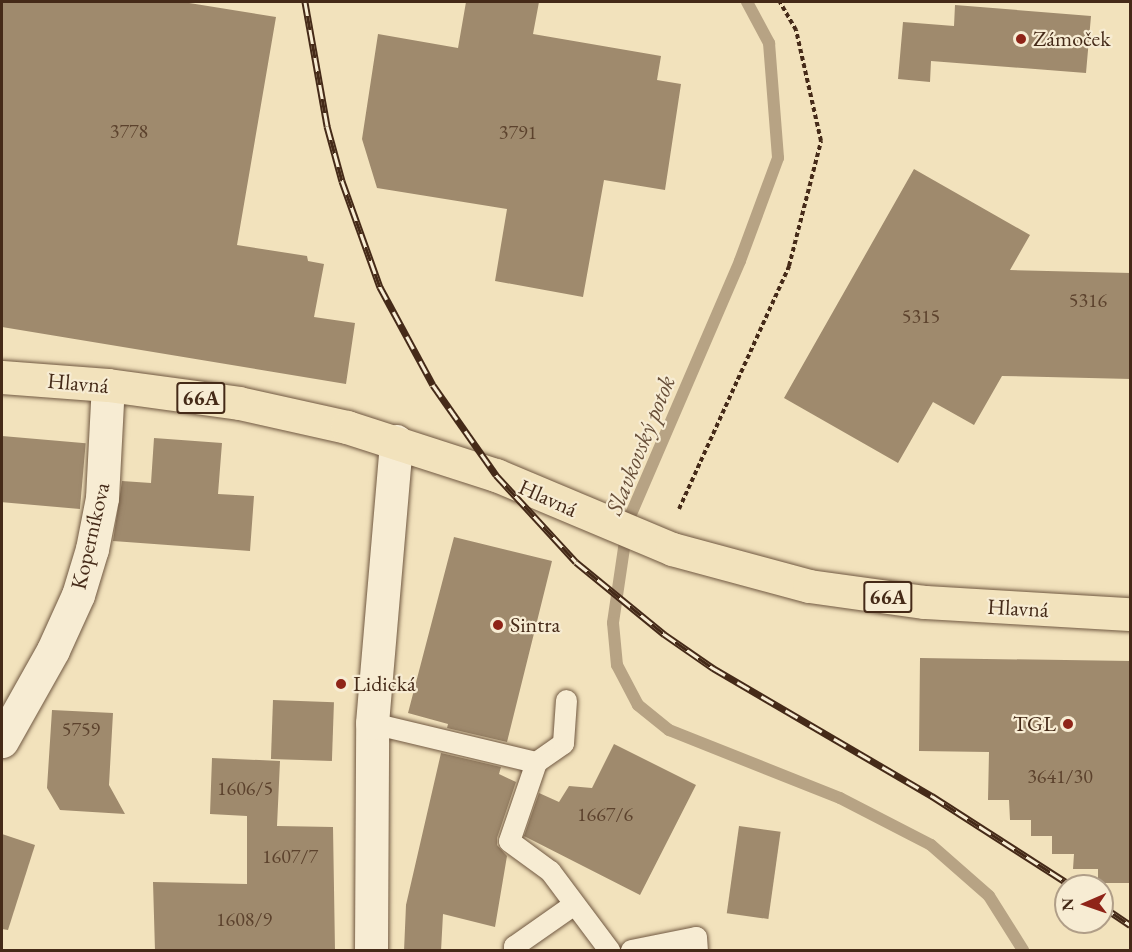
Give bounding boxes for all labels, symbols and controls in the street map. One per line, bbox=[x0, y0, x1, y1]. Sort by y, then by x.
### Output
place label: Zámoček bbox=[1033, 26, 1110, 52]
marker: Zámoček bbox=[1014, 32, 1028, 46]
house number: 3778 bbox=[110, 119, 148, 143]
house number: 3791 bbox=[499, 120, 537, 144]
house number: 5316 bbox=[1069, 288, 1107, 312]
house number: 5315 bbox=[902, 304, 940, 328]
street label: Hlavná bbox=[46, 367, 110, 399]
water label: Slavkovský potok bbox=[599, 371, 681, 519]
road number: 66A bbox=[176, 380, 226, 416]
street label: Hlavná bbox=[515, 473, 581, 523]
street label: Koperníkova bbox=[65, 480, 115, 592]
road number: 66A bbox=[862, 579, 914, 615]
street label: Hlavná bbox=[987, 593, 1049, 623]
place label: Sintra bbox=[510, 612, 560, 638]
marker: Sintra bbox=[491, 618, 505, 632]
place label: Lidická bbox=[353, 671, 416, 697]
marker: Lidická bbox=[334, 677, 348, 691]
place label: TGL bbox=[1013, 711, 1056, 737]
house number: 5759 bbox=[62, 717, 100, 741]
marker: TGL bbox=[1061, 717, 1075, 731]
house number: 3641/30 bbox=[1027, 764, 1093, 788]
house number: 1606/5 bbox=[217, 776, 273, 800]
house number: 1667/6 bbox=[577, 802, 633, 826]
house number: 1607/7 bbox=[262, 844, 318, 868]
north arrow bbox=[1054, 874, 1114, 934]
text: N bbox=[1057, 898, 1078, 911]
house number: 1608/9 bbox=[216, 907, 272, 931]

